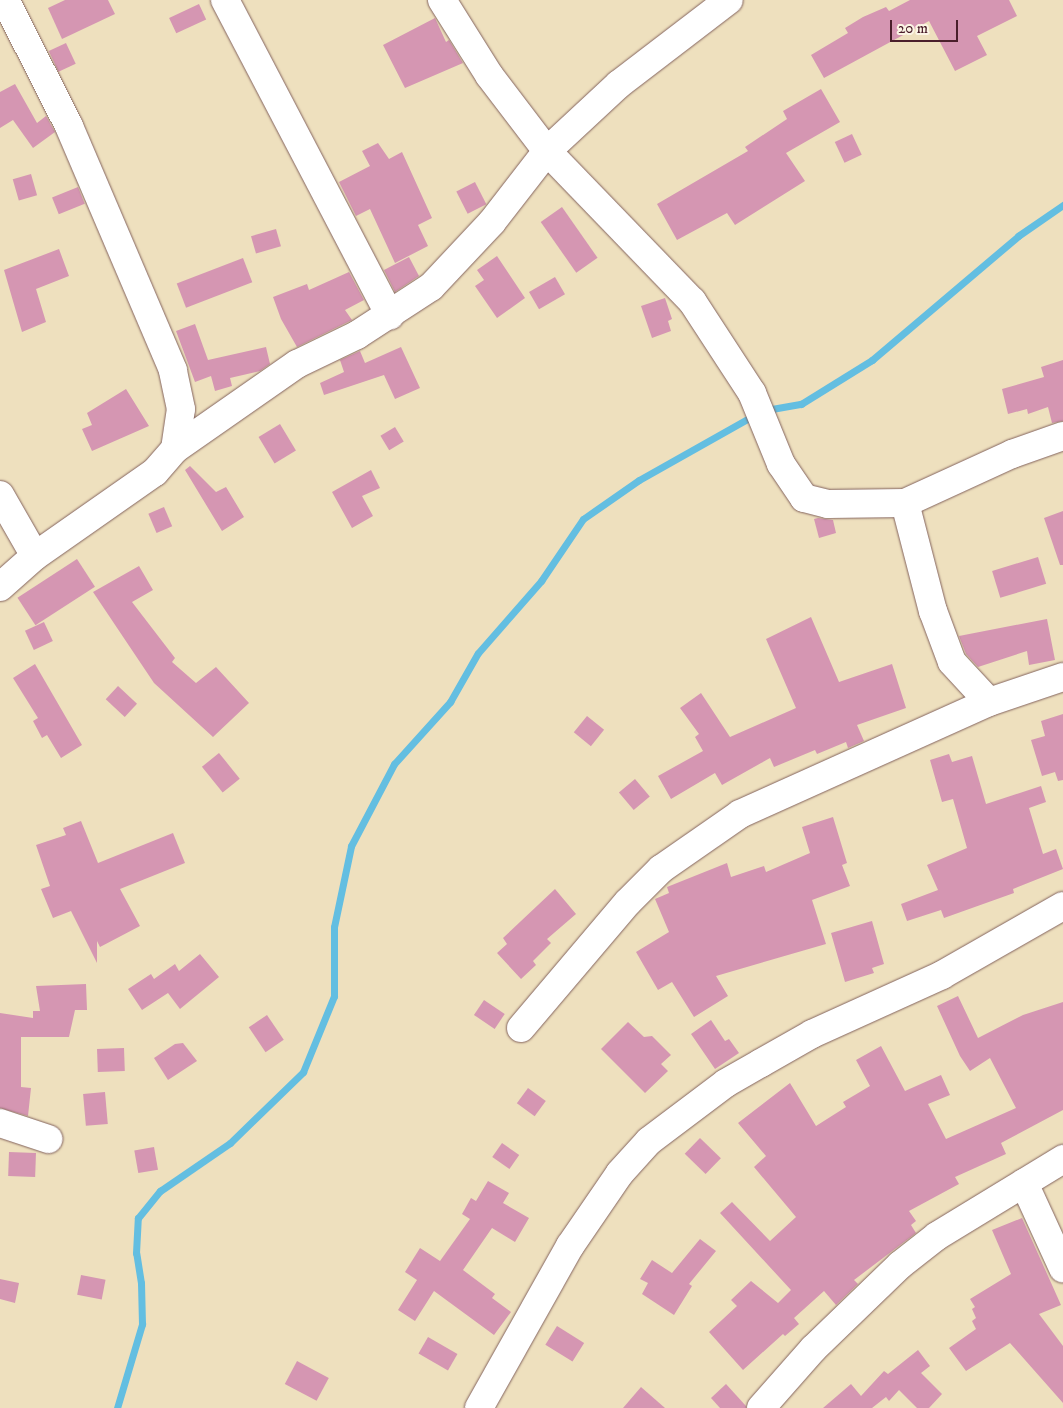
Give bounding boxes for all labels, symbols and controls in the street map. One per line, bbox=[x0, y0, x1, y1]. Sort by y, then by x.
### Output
scale bar bbox=[893, 10, 960, 42]
text: 20 m bbox=[898, 19, 928, 38]

